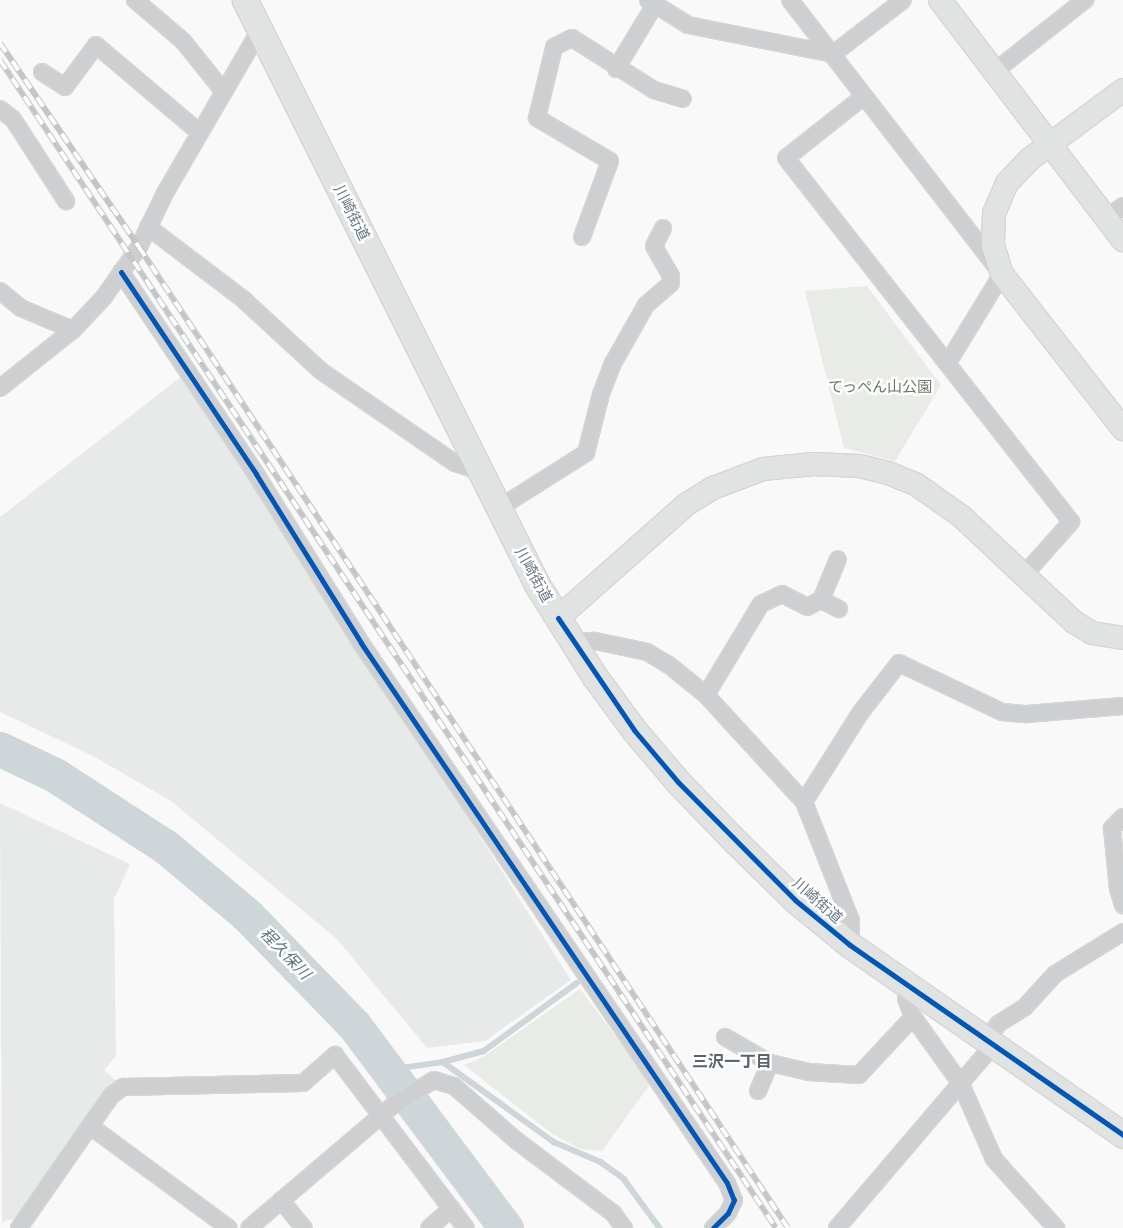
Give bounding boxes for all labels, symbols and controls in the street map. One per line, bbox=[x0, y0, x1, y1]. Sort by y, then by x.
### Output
street label: 川崎街道 bbox=[329, 182, 373, 244]
park label: てっぺん山公園 bbox=[828, 379, 932, 397]
street label: 川崎街道 bbox=[511, 544, 555, 606]
street label: 川崎街道 bbox=[788, 875, 846, 927]
water label: 程久保川 bbox=[256, 924, 314, 984]
district label: 三沢一丁目 bbox=[692, 1052, 772, 1072]

